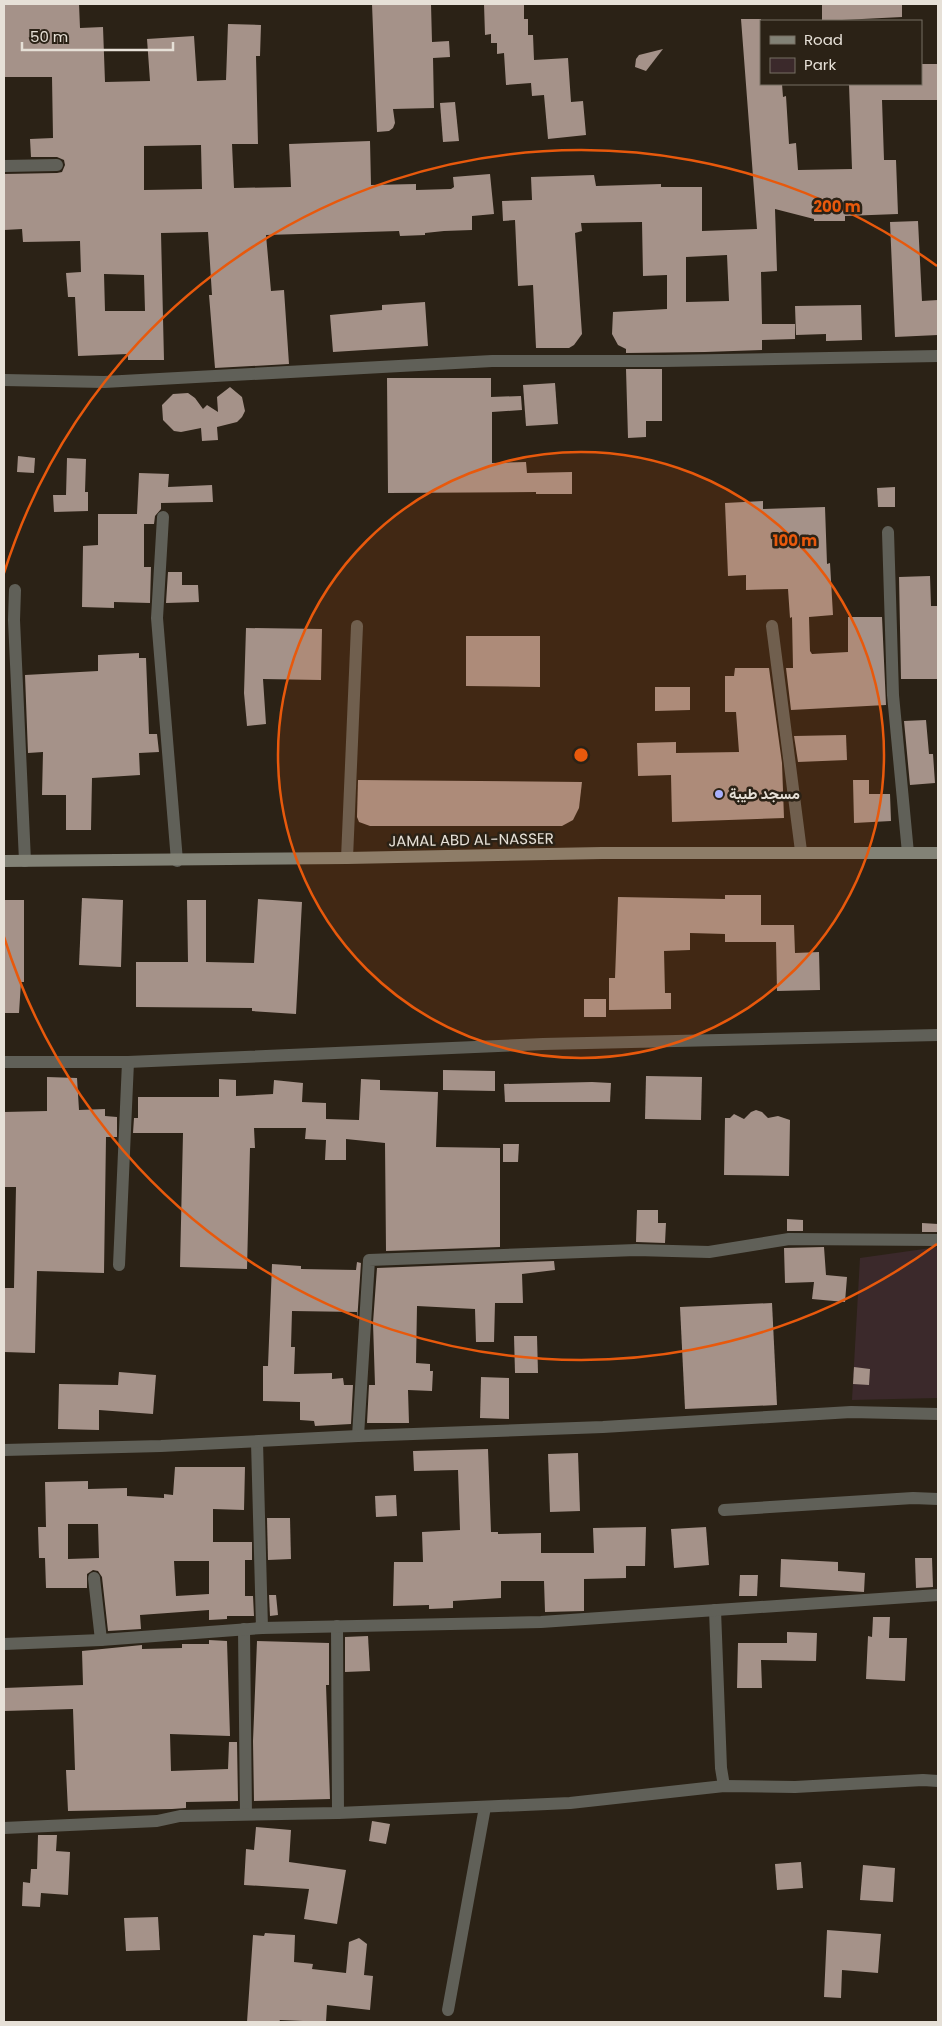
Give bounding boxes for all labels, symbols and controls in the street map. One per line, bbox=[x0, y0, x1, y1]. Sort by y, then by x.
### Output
scale bar bbox=[22, 20, 174, 52]
legend bbox=[760, 20, 922, 85]
text: 50 m bbox=[30, 26, 68, 47]
text: Road bbox=[804, 29, 843, 50]
text: Park bbox=[804, 54, 836, 75]
text: 200 m bbox=[813, 196, 861, 217]
text: 100 m bbox=[773, 530, 817, 551]
centre of rings bbox=[572, 746, 590, 764]
place label: مسجد طيبة bbox=[729, 783, 800, 804]
marker: مسجد طيبة bbox=[713, 788, 725, 800]
street label: JAMAL ABD AL-NASSER bbox=[388, 828, 554, 851]

